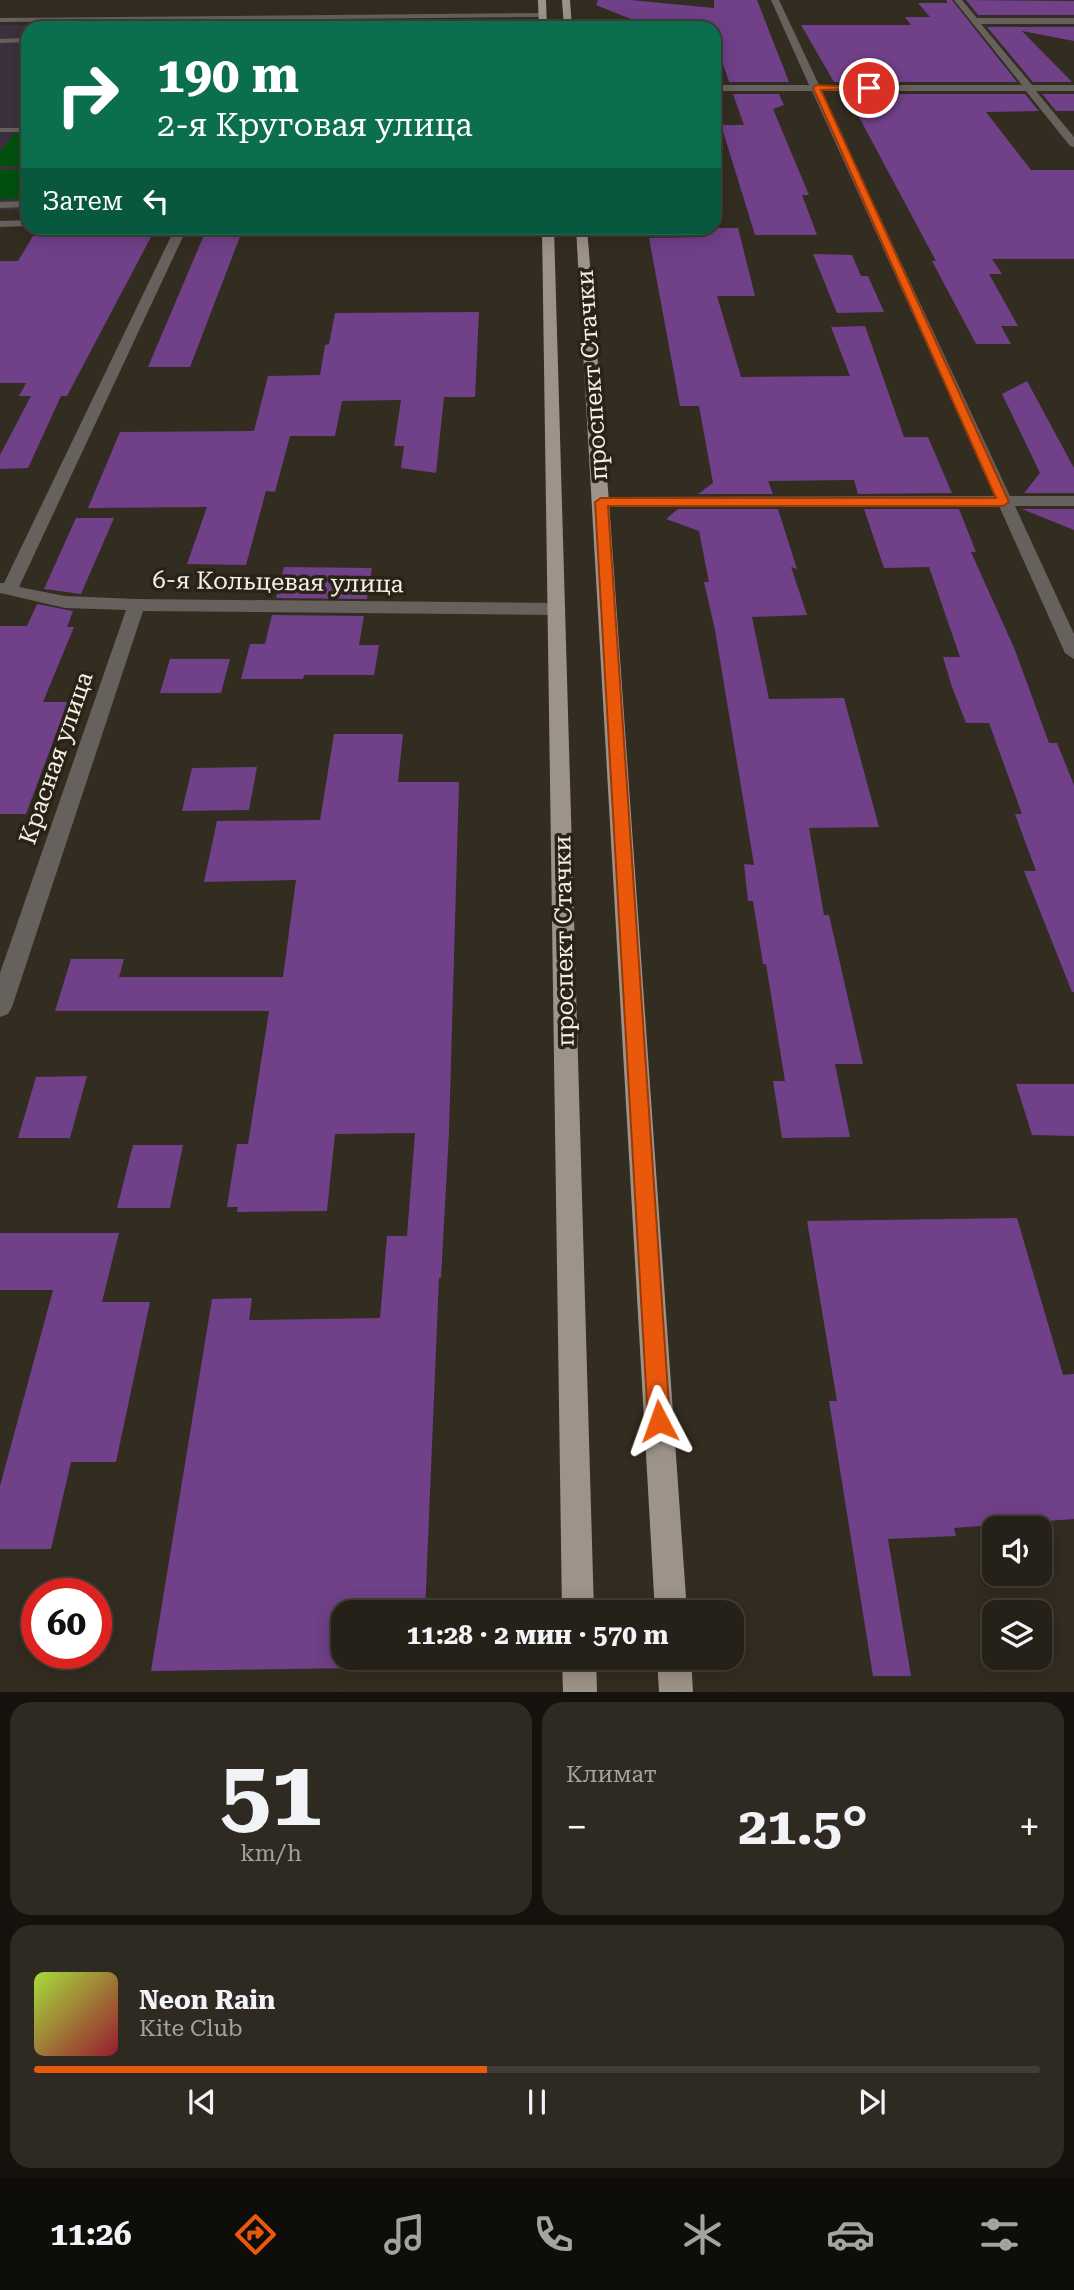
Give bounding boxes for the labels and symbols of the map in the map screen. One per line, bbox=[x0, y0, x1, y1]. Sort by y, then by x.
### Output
pin bbox=[839, 58, 899, 118]
street label: проспект Стачки bbox=[571, 269, 613, 481]
street label: 6-я Кольцевая улица bbox=[152, 566, 404, 598]
street label: Красная улица bbox=[13, 668, 99, 848]
street label: проспект Стачки bbox=[548, 835, 580, 1047]
position arrow bbox=[622, 1384, 696, 1458]
speed limit sign: 60 bbox=[21, 1578, 112, 1669]

